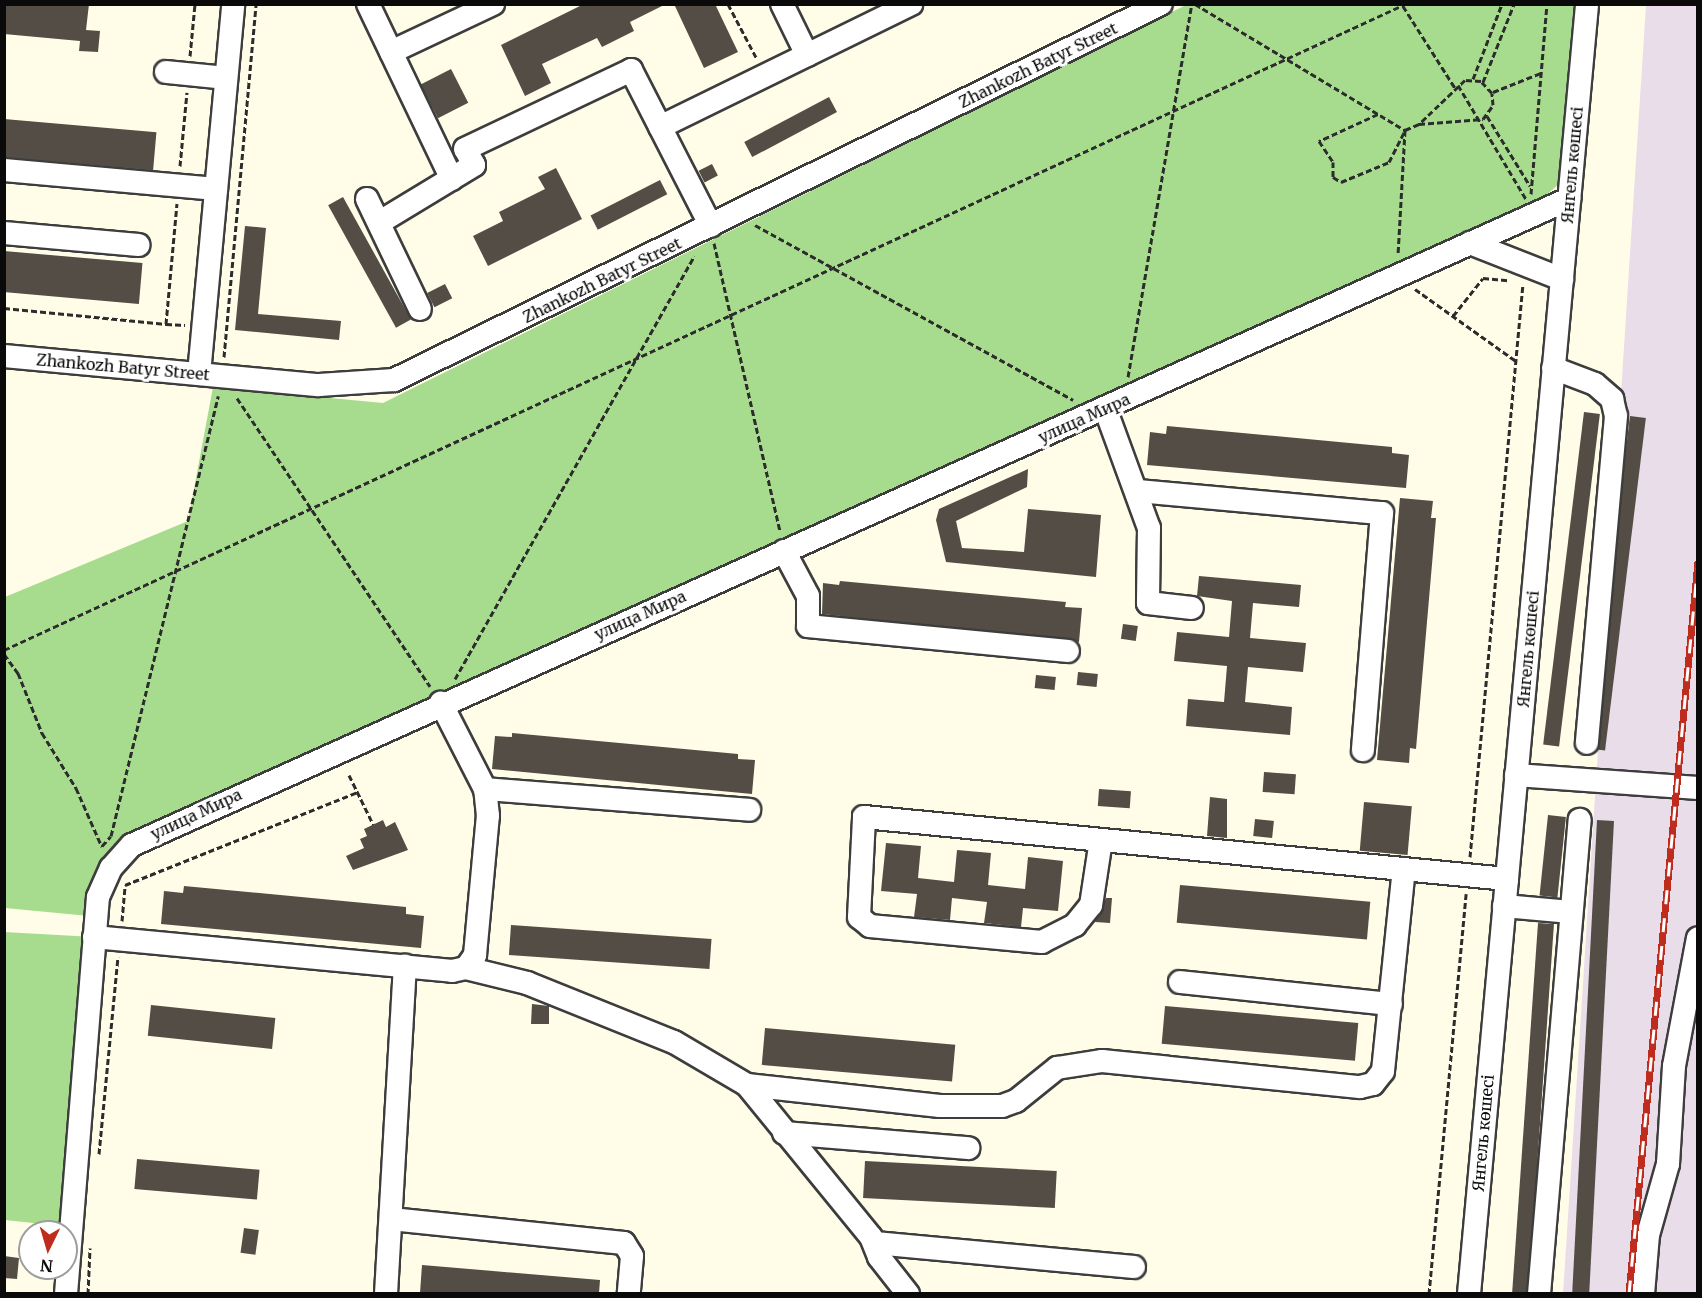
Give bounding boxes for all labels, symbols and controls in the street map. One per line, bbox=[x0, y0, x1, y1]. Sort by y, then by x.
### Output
street label: Zhankozh Batyr Street bbox=[956, 18, 1120, 112]
street label: Янгель көшесі bbox=[1557, 106, 1587, 224]
street label: Zhankozh Batyr Street bbox=[520, 233, 684, 327]
street label: Zhankozh Batyr Street bbox=[35, 350, 211, 384]
street label: улица Мира bbox=[1035, 389, 1133, 447]
street label: улица Мира bbox=[591, 586, 689, 644]
street label: Янгель көшесі bbox=[1513, 590, 1543, 708]
street label: улица Мира bbox=[147, 785, 245, 843]
street label: Янгель көшесі bbox=[1468, 1074, 1498, 1192]
north arrow bbox=[18, 1220, 78, 1280]
text: N bbox=[39, 1255, 54, 1276]

